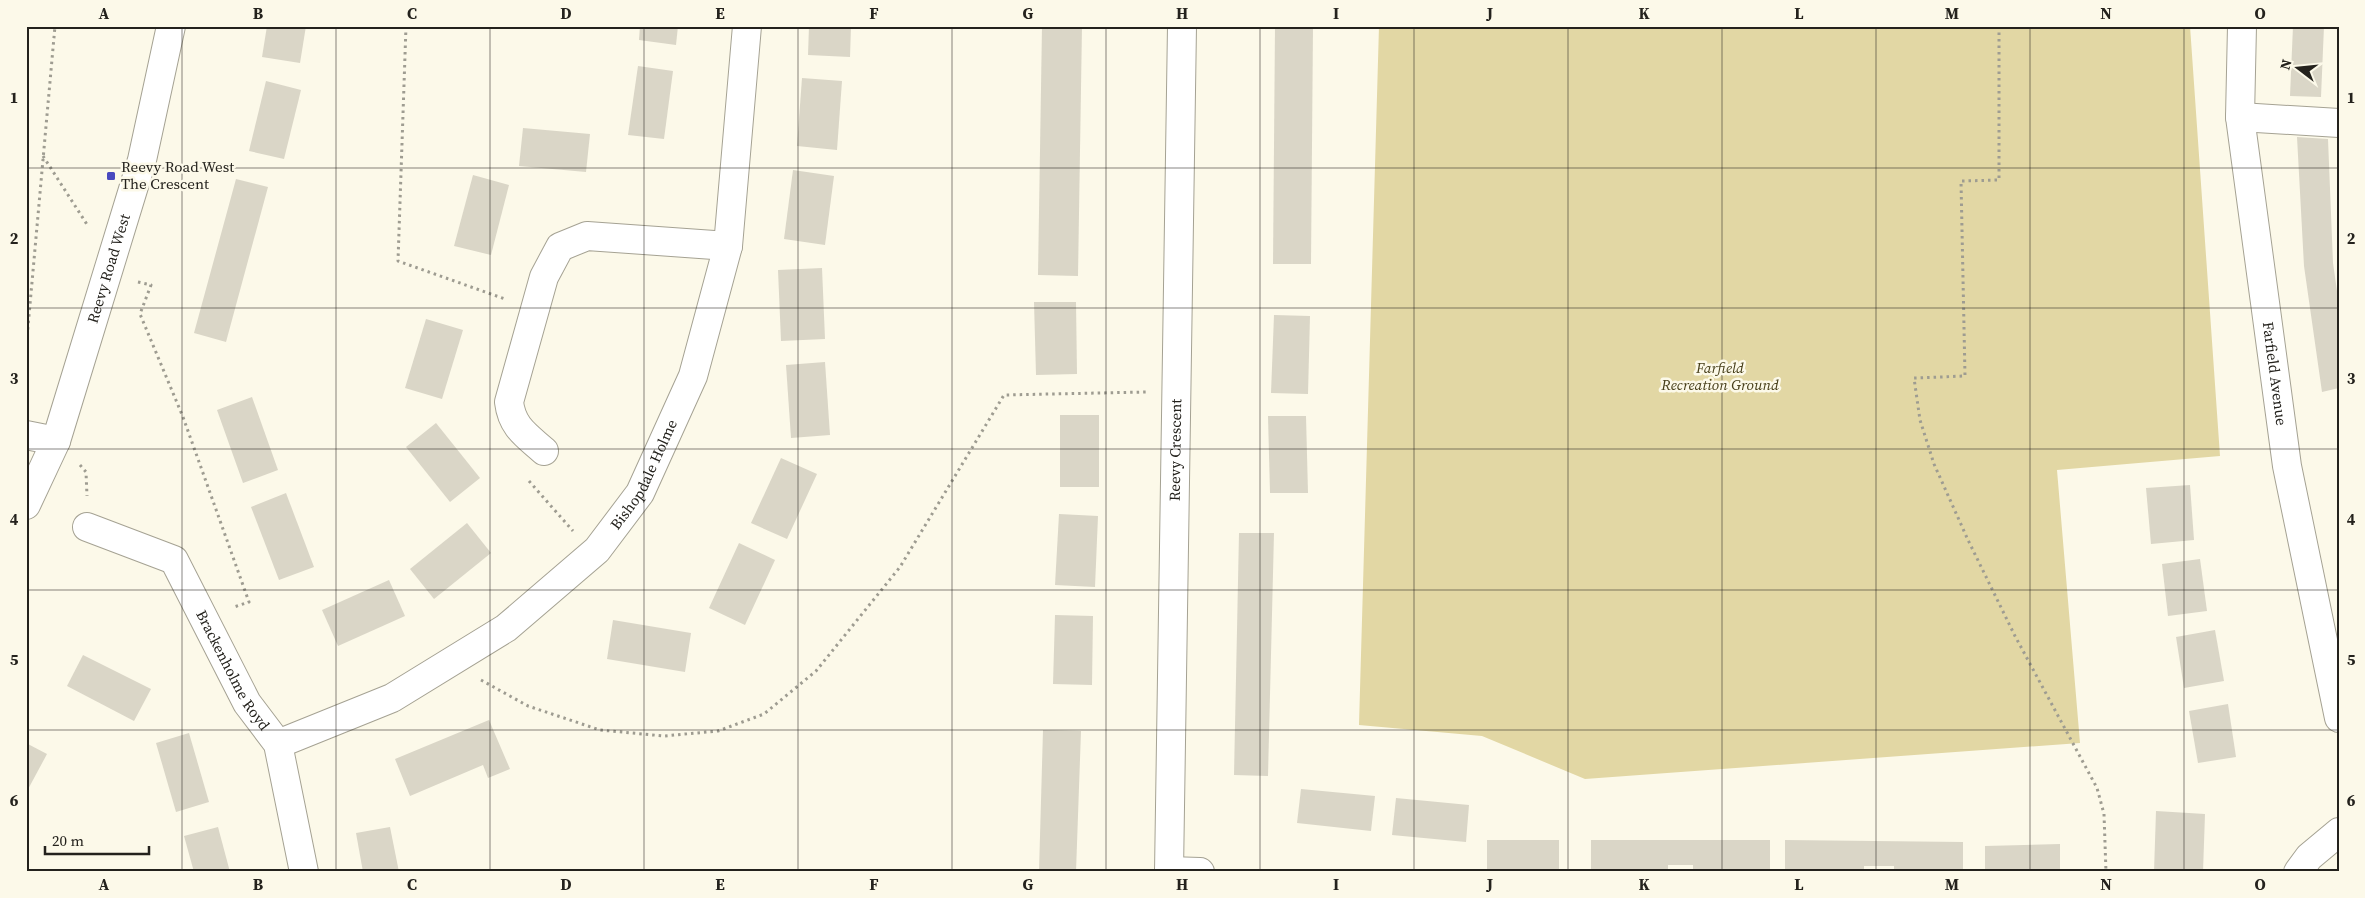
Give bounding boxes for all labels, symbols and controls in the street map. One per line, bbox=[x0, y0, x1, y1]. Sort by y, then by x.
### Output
text: A bbox=[99, 2, 110, 24]
text: B bbox=[253, 2, 264, 24]
text: C bbox=[407, 2, 417, 24]
text: D bbox=[560, 2, 572, 24]
text: E bbox=[715, 2, 725, 24]
text: F bbox=[869, 2, 879, 24]
text: G bbox=[1023, 2, 1034, 24]
text: H bbox=[1176, 2, 1188, 24]
text: I bbox=[1333, 2, 1339, 24]
text: J bbox=[1486, 2, 1493, 24]
text: K bbox=[1638, 2, 1650, 24]
text: L bbox=[1794, 2, 1804, 24]
text: M bbox=[1945, 2, 1959, 24]
text: N bbox=[2100, 2, 2112, 24]
text: O bbox=[2254, 2, 2266, 24]
north arrow bbox=[2272, 42, 2322, 92]
text: N bbox=[2274, 57, 2297, 72]
text: 1 bbox=[10, 86, 18, 108]
text: 1 bbox=[2347, 86, 2355, 108]
place label: Reevy Road West The Crescent bbox=[121, 156, 234, 194]
marker: Reevy Road West The Crescent bbox=[105, 170, 117, 182]
street label: Reevy Road West bbox=[82, 211, 135, 326]
text: 2 bbox=[10, 227, 19, 249]
text: 2 bbox=[2347, 227, 2356, 249]
street label: Farfield Avenue bbox=[2258, 320, 2292, 427]
park label: Farfield Recreation Ground bbox=[1660, 357, 1779, 395]
text: 3 bbox=[10, 367, 19, 389]
text: 3 bbox=[2347, 367, 2356, 389]
street label: Reevy Crescent bbox=[1164, 399, 1186, 501]
street label: Bishopdale Holme bbox=[605, 416, 682, 534]
text: 4 bbox=[10, 508, 19, 530]
text: 4 bbox=[2347, 508, 2356, 530]
street label: Brackenholme Royd bbox=[191, 606, 275, 735]
text: 5 bbox=[10, 648, 19, 670]
text: 5 bbox=[2347, 648, 2356, 670]
text: 6 bbox=[10, 789, 19, 811]
text: 6 bbox=[2347, 789, 2356, 811]
scale bar bbox=[45, 823, 149, 855]
text: 20 m bbox=[52, 830, 84, 851]
text: A bbox=[99, 873, 110, 895]
text: B bbox=[253, 873, 264, 895]
text: C bbox=[407, 873, 417, 895]
text: D bbox=[560, 873, 572, 895]
text: E bbox=[715, 873, 725, 895]
text: F bbox=[869, 873, 879, 895]
text: G bbox=[1023, 873, 1034, 895]
text: H bbox=[1176, 873, 1188, 895]
text: I bbox=[1333, 873, 1339, 895]
text: J bbox=[1486, 873, 1493, 895]
text: K bbox=[1638, 873, 1650, 895]
text: L bbox=[1794, 873, 1804, 895]
text: M bbox=[1945, 873, 1959, 895]
text: N bbox=[2100, 873, 2112, 895]
text: O bbox=[2254, 873, 2266, 895]

